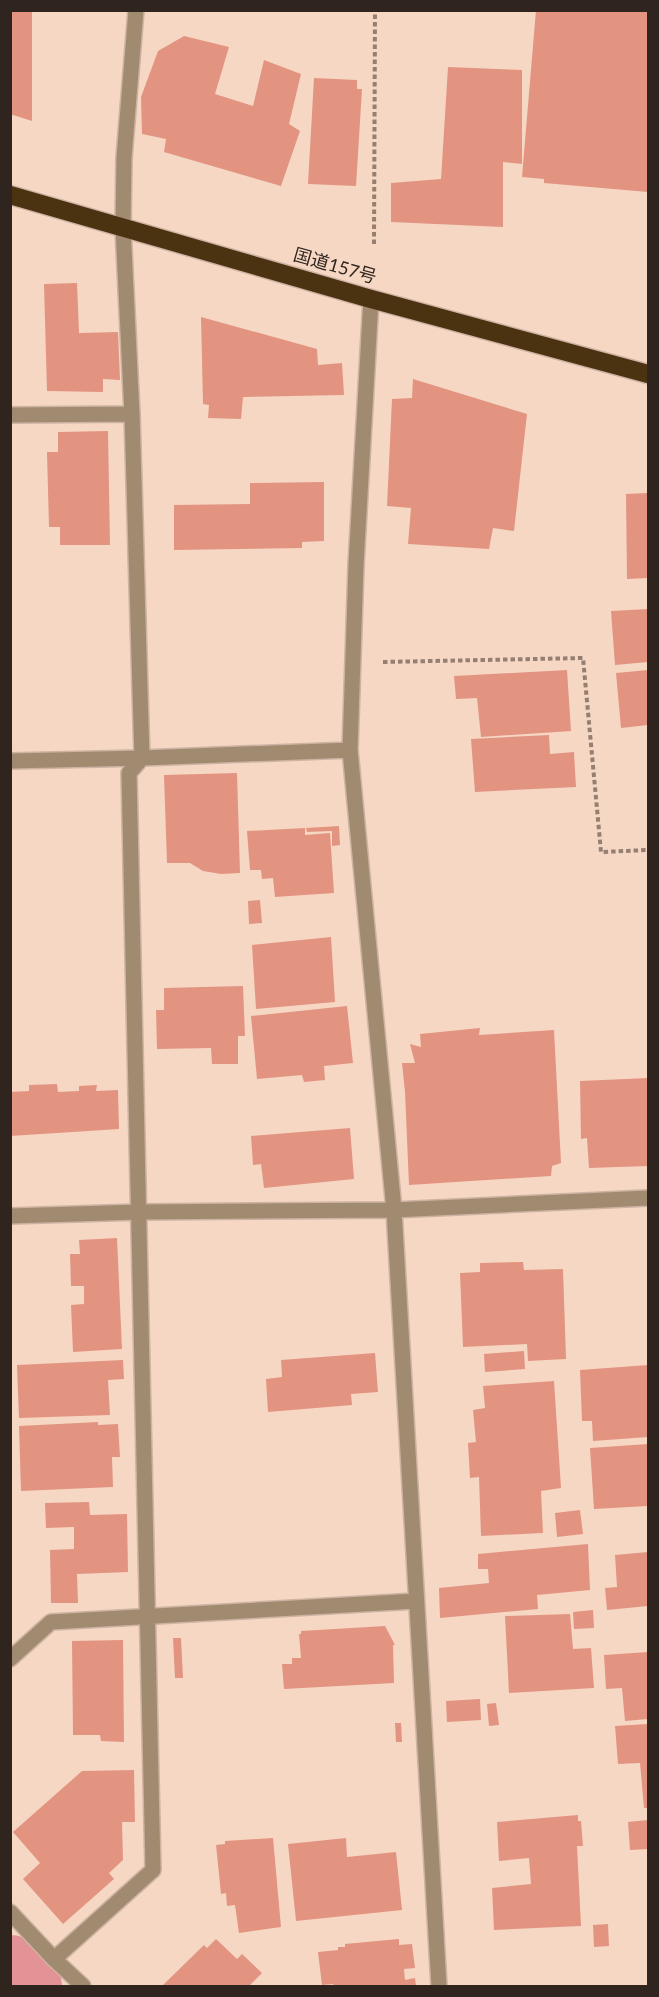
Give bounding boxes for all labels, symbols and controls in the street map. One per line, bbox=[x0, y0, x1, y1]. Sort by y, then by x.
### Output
street label: 国道157号 bbox=[291, 243, 379, 287]

